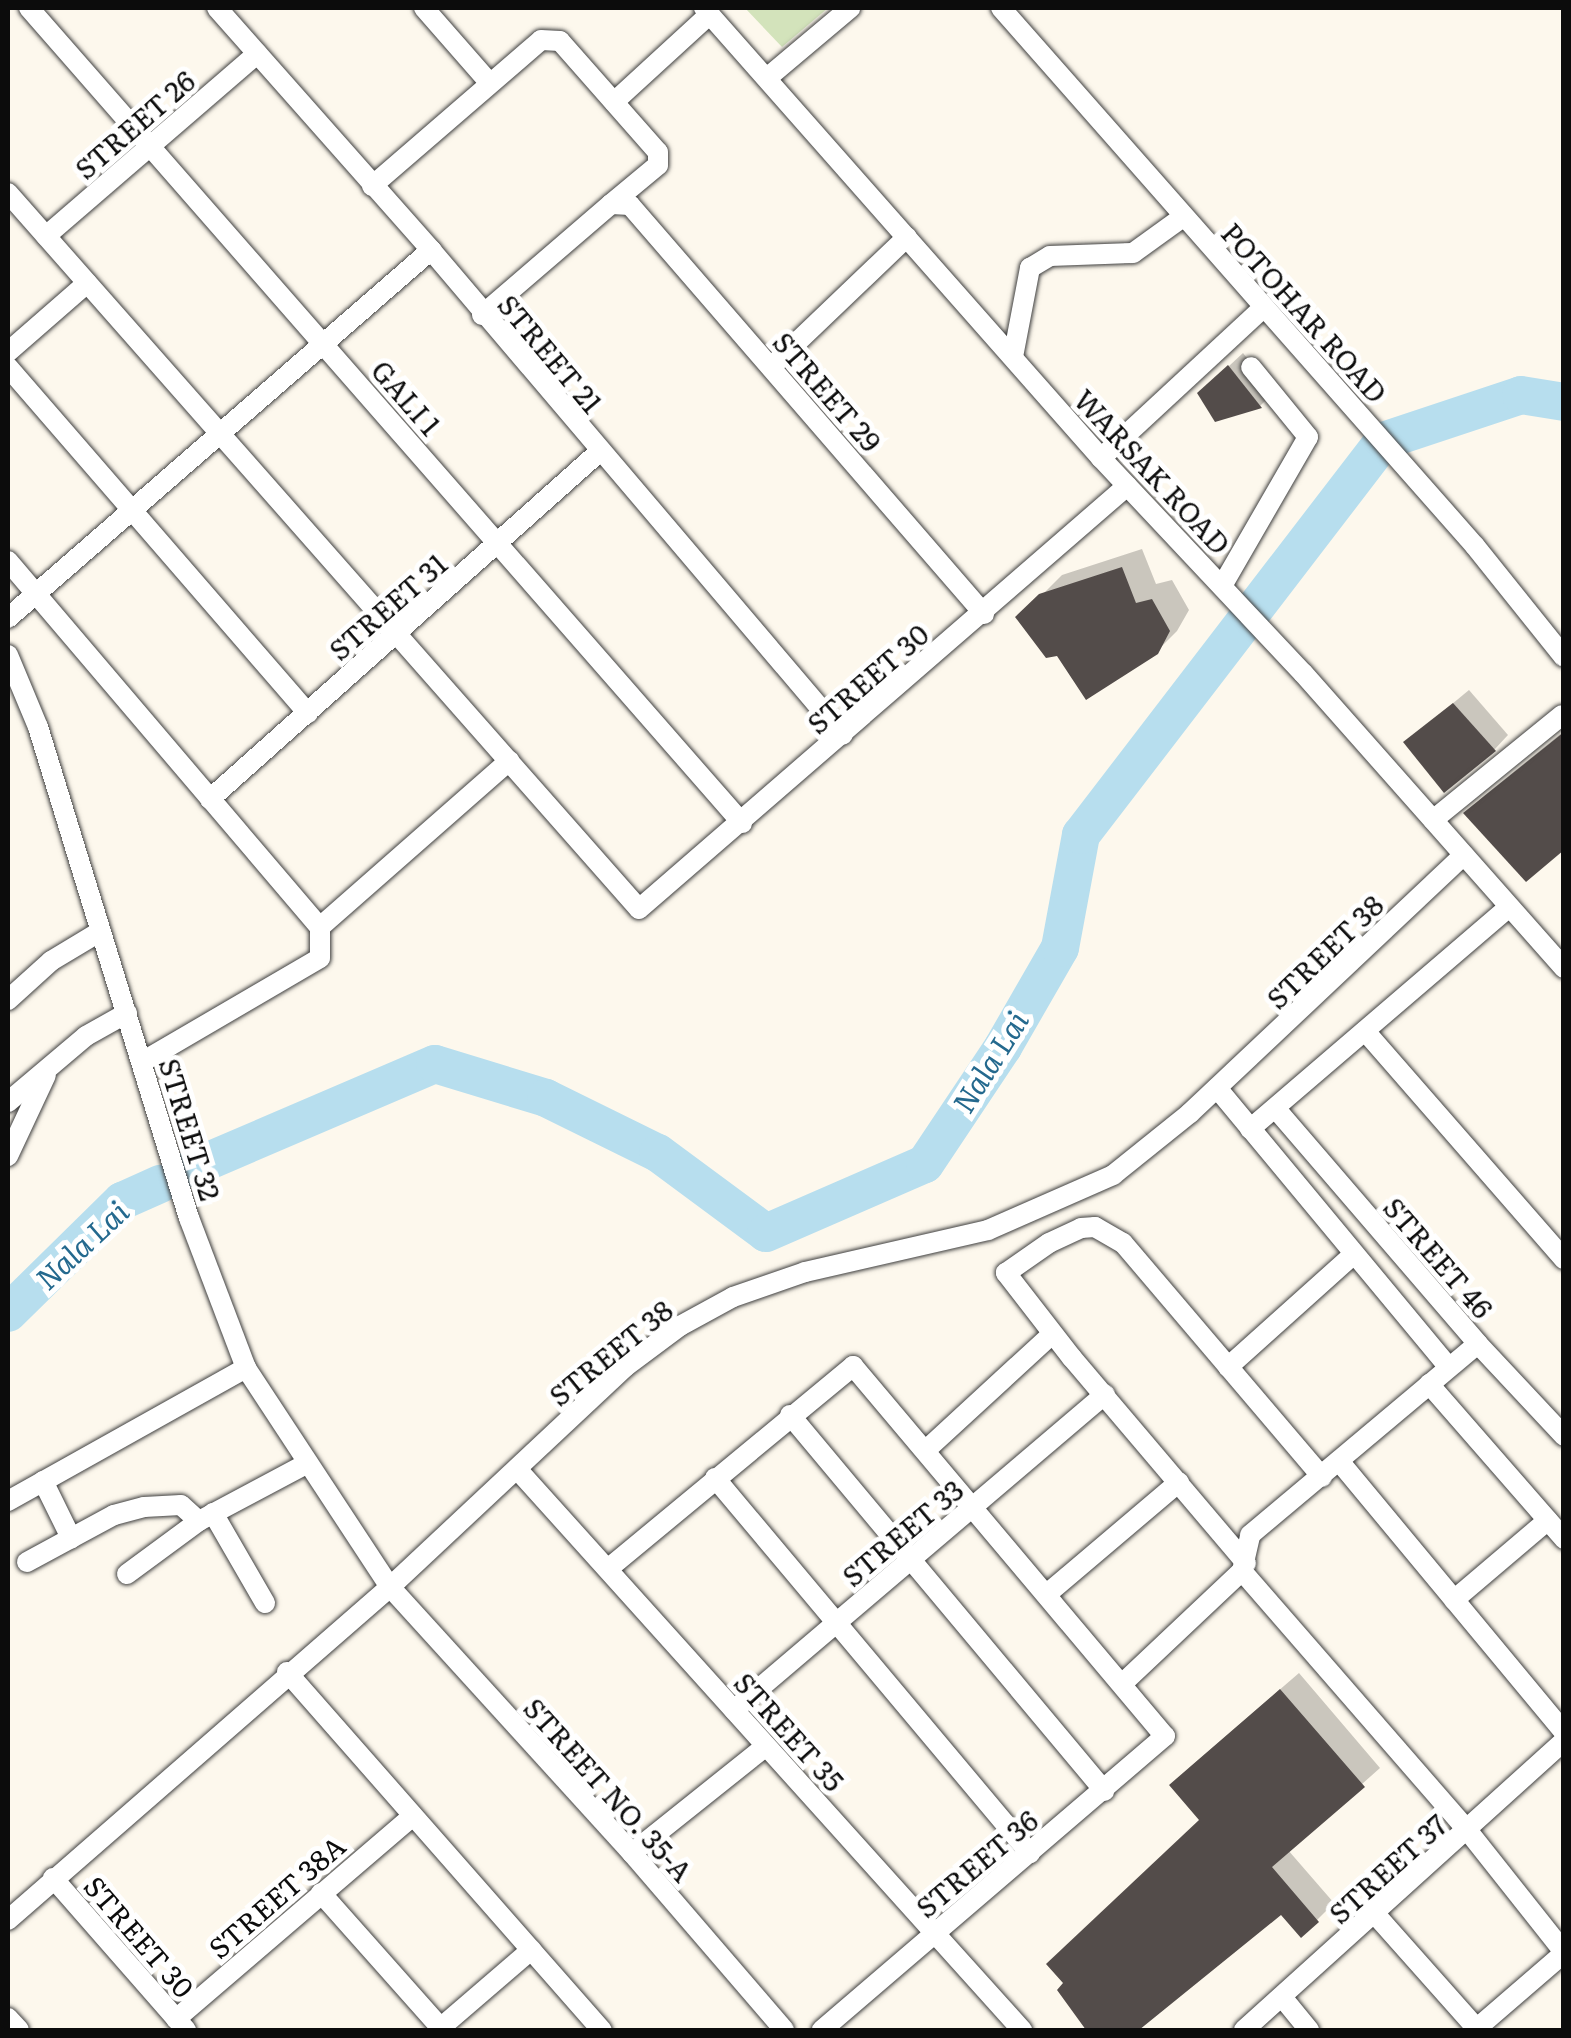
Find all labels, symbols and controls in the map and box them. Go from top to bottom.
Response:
street label: STREET 26 [67,63,201,185]
street label: POTOHAR ROAD [1216,215,1394,409]
street label: STREET 21 [492,287,610,419]
street label: STREET 29 [767,324,889,458]
street label: GALI 1 [365,353,449,441]
street label: WARSAK ROAD [1068,382,1238,560]
street label: STREET 31 [321,546,453,666]
street label: STREET 30 [800,616,934,740]
street label: STREET 38 [1259,887,1389,1015]
water label: Nala Lai [944,1004,1034,1118]
street label: STREET 32 [153,1054,229,1204]
street label: STREET 46 [1378,1190,1500,1324]
water label: Nala Lai [27,1192,135,1296]
street label: STREET 38 [542,1292,678,1412]
street label: STREET 33 [835,1472,969,1592]
street label: STREET 35 [728,1665,852,1797]
street label: STREET NO. 35-A [518,1690,700,1888]
street label: STREET 36 [908,1802,1044,1924]
street label: STREET 37 [1321,1806,1453,1930]
street label: STREET 38A [201,1828,351,1964]
street label: STREET 30 [78,1869,202,2003]

